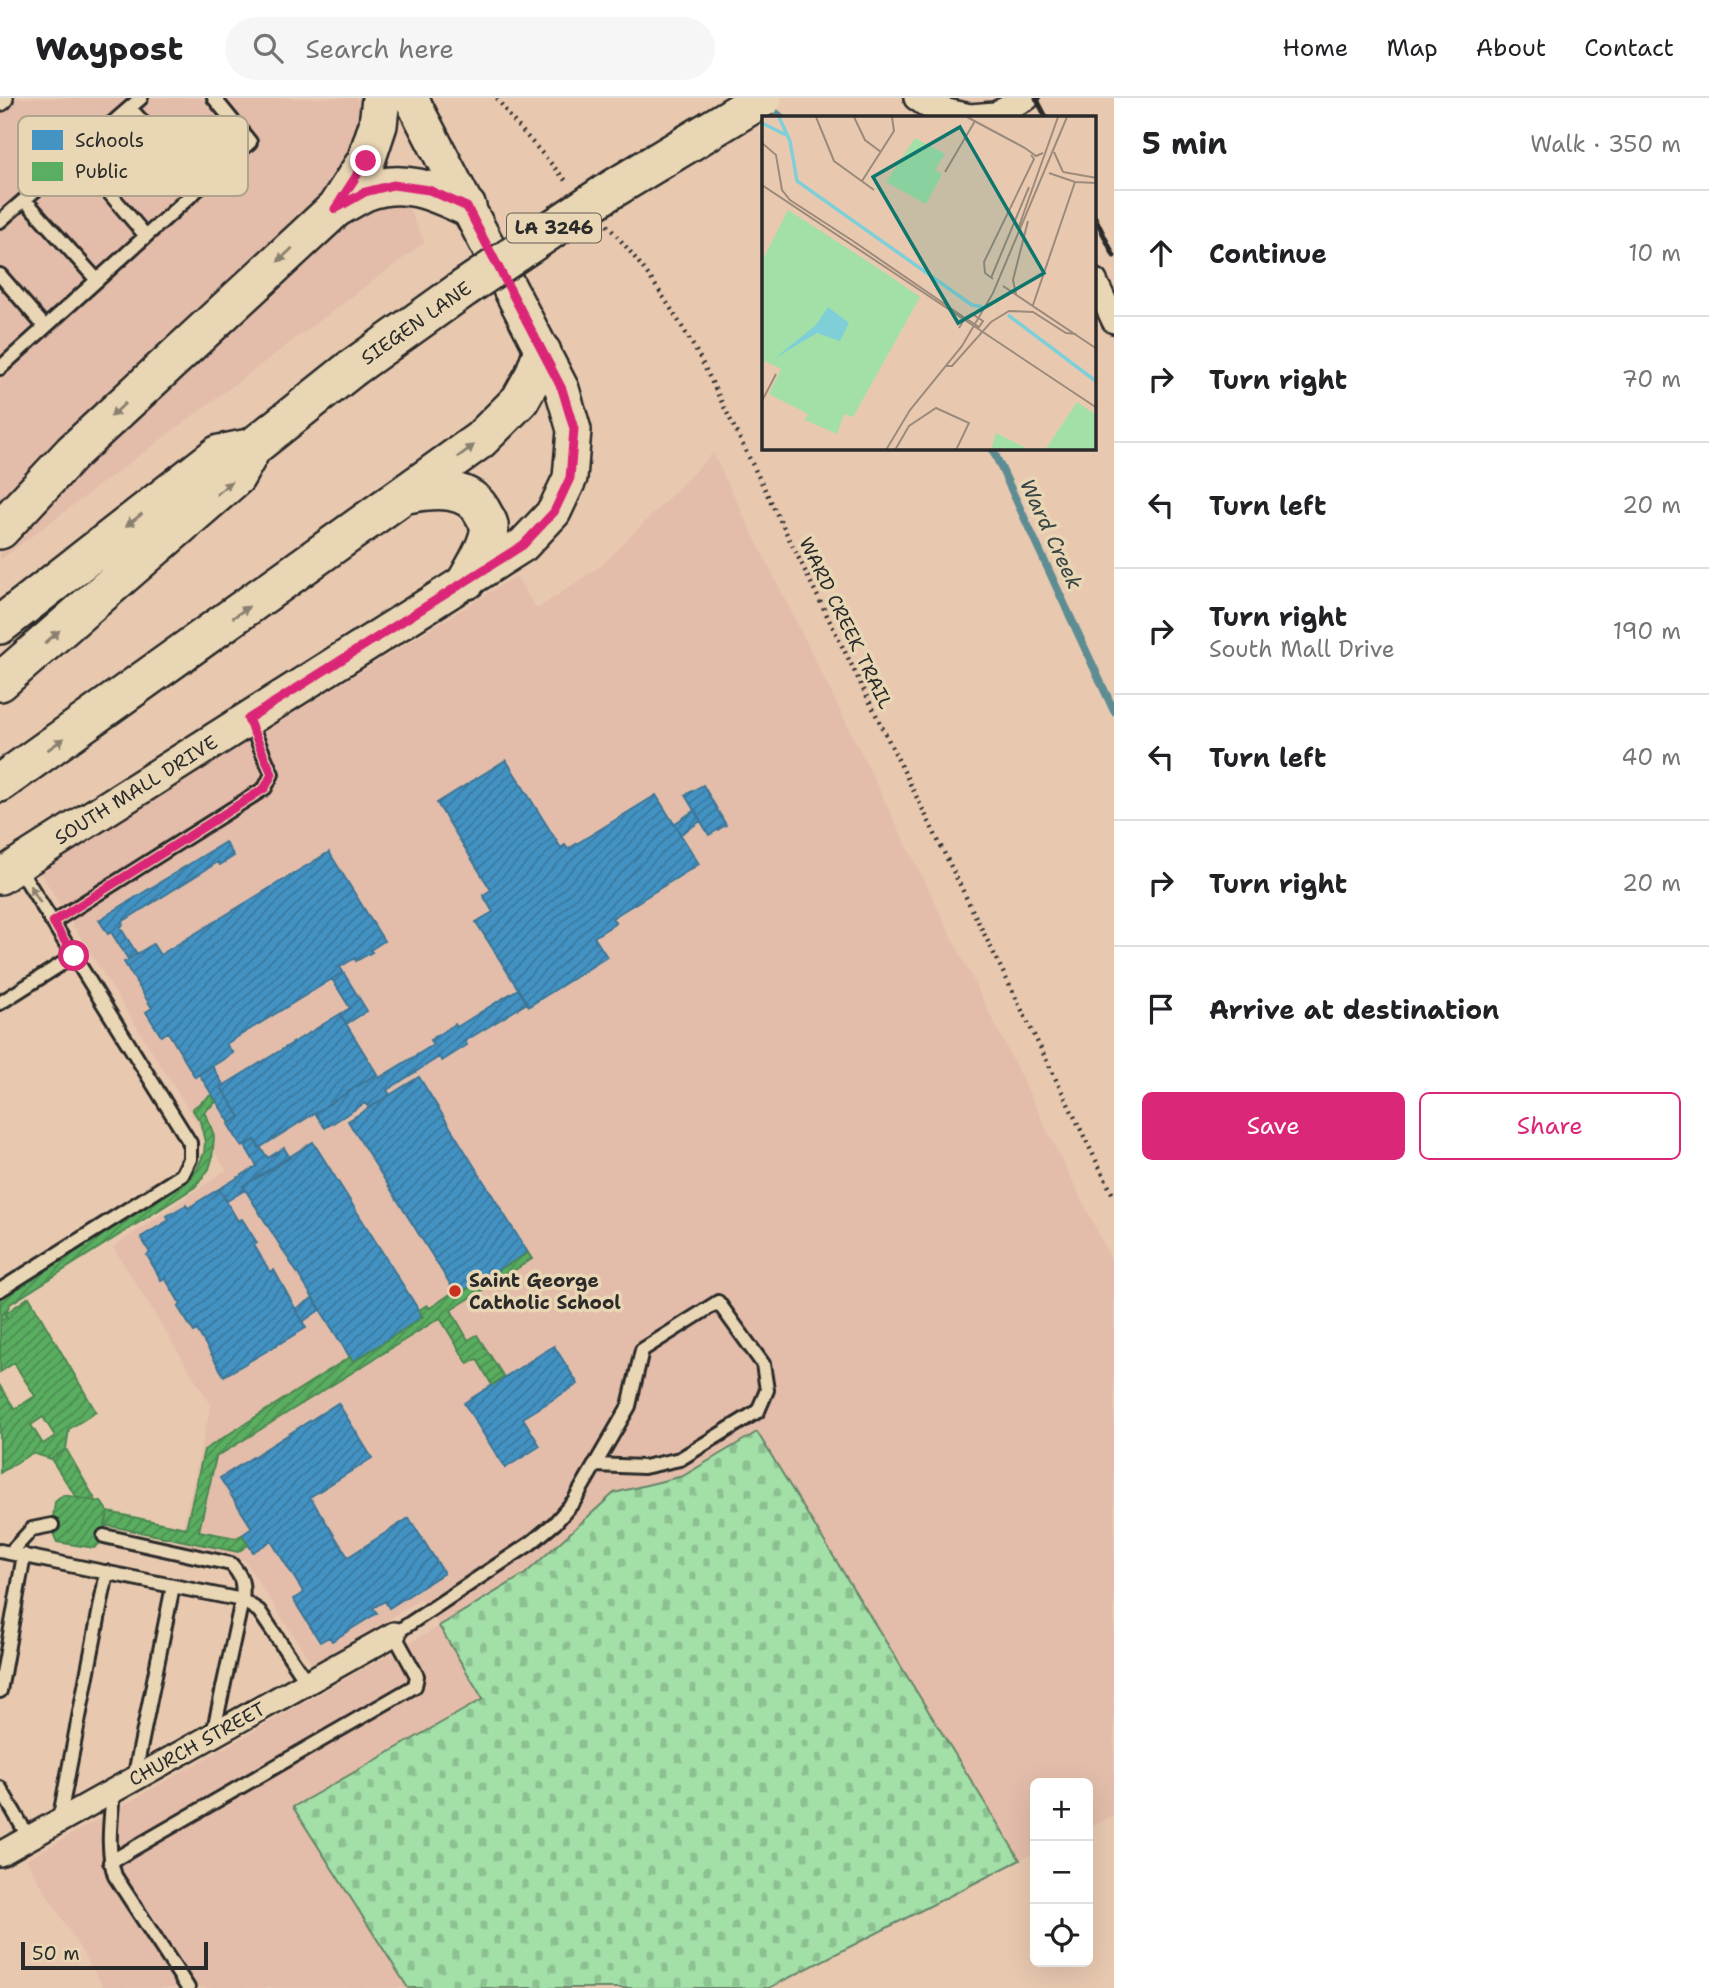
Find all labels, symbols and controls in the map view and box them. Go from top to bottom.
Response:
search box [225,17,715,80]
text: Waypost [35,26,183,71]
icon: search [249,29,287,67]
text: Search here [305,31,454,66]
text: Home [1282,32,1348,64]
text: Map [1386,32,1438,64]
text: About [1476,32,1546,64]
text: Contact [1584,32,1674,64]
legend [18,116,248,196]
inset map [762,116,1096,450]
text: 5 min [1142,123,1227,164]
text: Schools [75,128,144,153]
text: Walk · 350 m [1530,129,1681,159]
route end [350,145,381,176]
text: Public [75,159,128,184]
road number: LA 3246 [507,214,601,243]
icon: ahead [1142,234,1180,272]
text: Continue [1209,236,1327,271]
text: 10 m [1628,238,1681,268]
one-way arrow [277,247,294,263]
street label: SIEGEN LANE [356,276,476,370]
icon: right [1142,360,1180,398]
text: Turn right [1209,362,1347,397]
text: 70 m [1622,364,1681,394]
one-way arrow [109,402,127,418]
one-way arrow [457,444,475,458]
water label: Ward Creek [1013,474,1089,594]
one-way arrow [215,481,232,496]
icon: left [1142,486,1180,524]
text: Turn left [1209,488,1326,523]
text: 20 m [1622,490,1681,520]
one-way arrow [126,512,143,527]
street label: WARD CREEK TRAIL [793,533,899,713]
text: Turn right [1209,599,1347,634]
one-way arrow [232,605,250,619]
icon: right [1142,612,1180,650]
text: 190 m [1613,616,1681,646]
one-way arrow [43,630,60,645]
text: South Mall Drive [1209,634,1395,664]
street label: SOUTH MALL DRIVE [50,730,222,850]
one-way arrow [47,737,65,751]
icon: left [1142,738,1180,776]
text: Turn left [1209,740,1326,775]
text: 40 m [1621,742,1681,772]
icon: right [1142,864,1180,902]
text: Turn right [1209,866,1347,901]
text: 20 m [1622,868,1681,898]
one-way arrow [29,884,42,903]
route start [58,940,89,971]
icon: arrive [1142,990,1180,1028]
text: Arrive at destination [1209,992,1499,1027]
button: Save [1142,1092,1405,1160]
button: Share [1419,1092,1681,1160]
place label: Saint George Catholic School [469,1268,621,1315]
marker: Saint George Catholic School [447,1283,463,1299]
street label: CHURCH STREET [124,1696,270,1792]
map controls [1030,1778,1093,1967]
button: + [1030,1778,1093,1841]
button: − [1030,1841,1093,1904]
button: locate [1030,1904,1093,1967]
scale bar [21,1939,208,1971]
text: 50 m [32,1941,80,1966]

